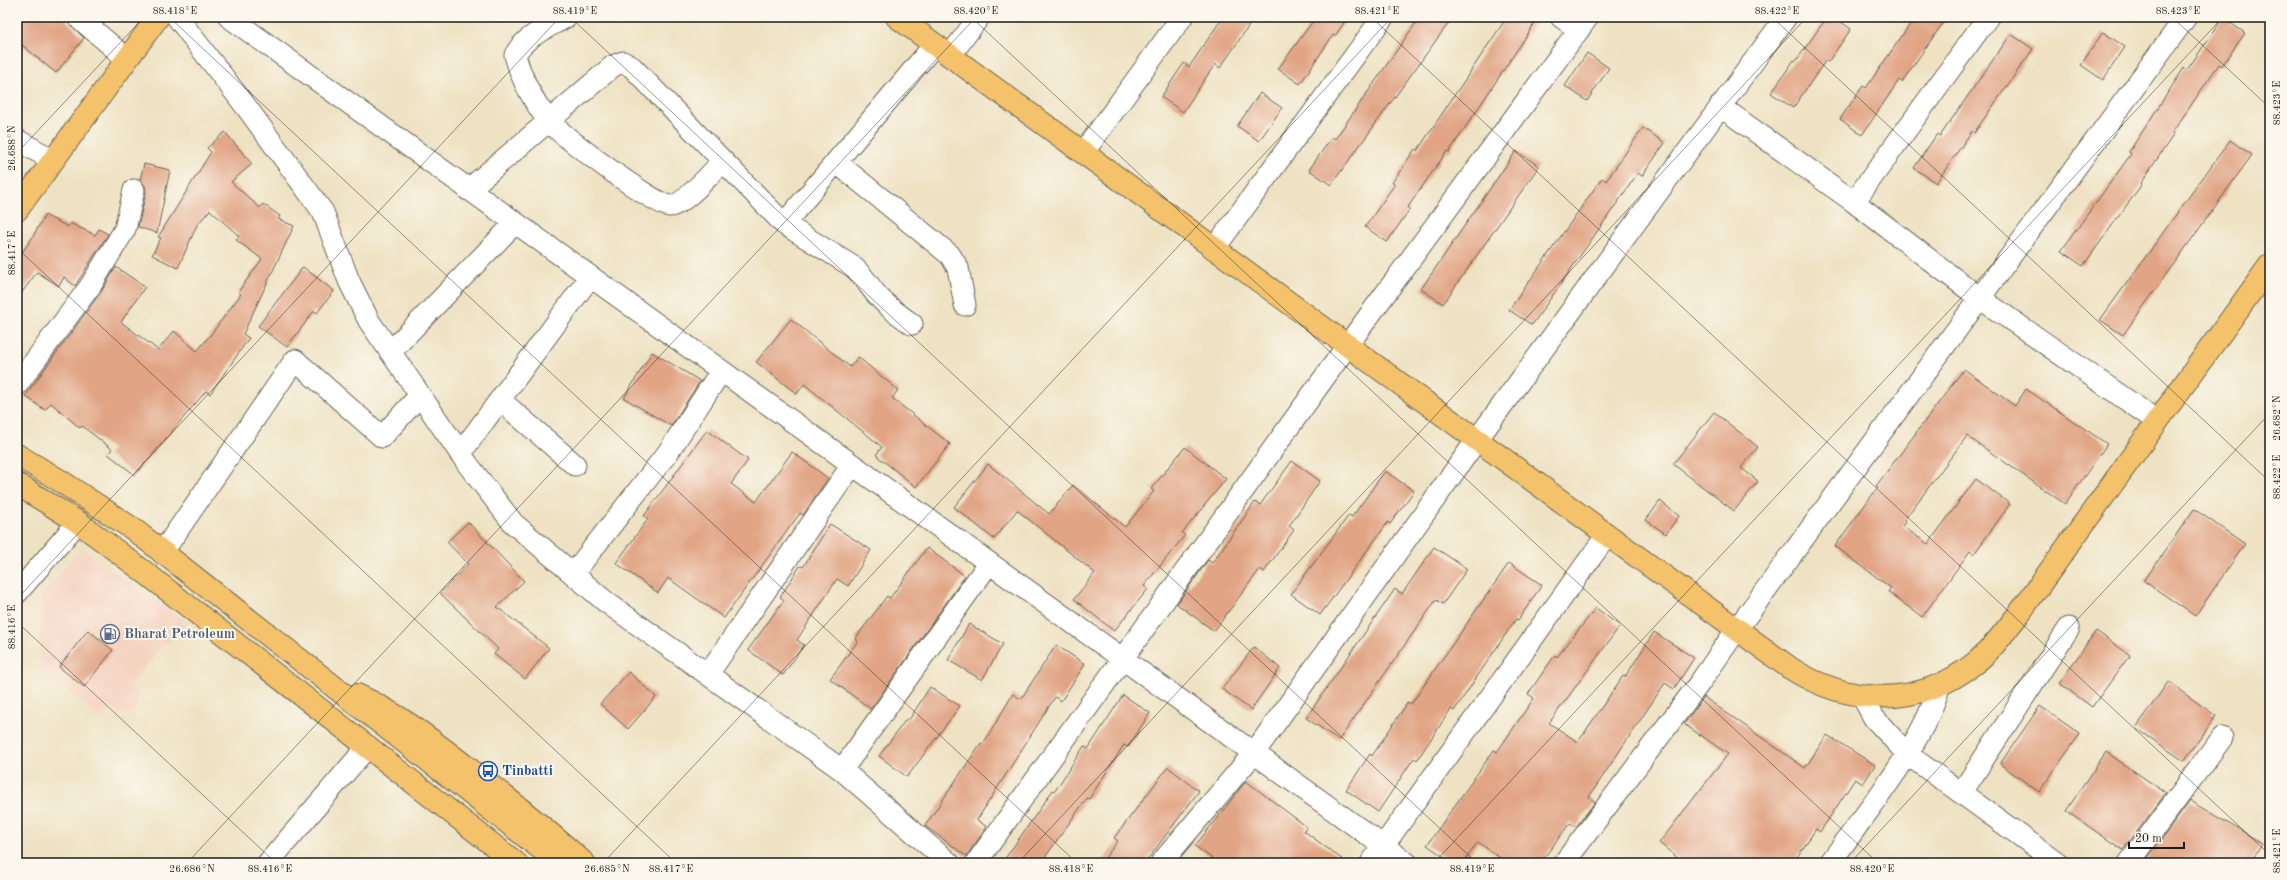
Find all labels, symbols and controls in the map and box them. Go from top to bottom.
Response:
text: 88.418°E [153,6,197,16]
text: 88.419°E [553,6,597,16]
text: 88.420°E [954,6,998,16]
text: 88.421°E [1355,6,1399,16]
text: 88.422°E [1755,6,1799,16]
text: 88.423°E [2156,6,2200,16]
text: 88.423°E [2272,81,2282,125]
text: 26.688°N [7,125,17,171]
text: 88.417°E [7,231,17,275]
text: 26.682°N [2272,395,2282,441]
text: 88.422°E [2272,455,2282,499]
text: 88.416°E [7,605,17,649]
fuel station icon: Bharat Petroleum [99,623,121,645]
place label: Bharat Petroleum [124,627,235,641]
bus stop icon: Tinbatti [477,760,499,782]
place label: Tinbatti [502,764,553,778]
scale bar [2129,824,2184,850]
text: 88.421°E [2272,829,2282,873]
text: 20 m [2135,833,2162,845]
text: 26.686°N [169,864,215,874]
text: 88.416°E [248,864,292,874]
text: 26.685°N [584,864,630,874]
text: 88.417°E [649,864,693,874]
text: 88.418°E [1049,864,1093,874]
text: 88.419°E [1450,864,1494,874]
text: 88.420°E [1850,864,1894,874]

